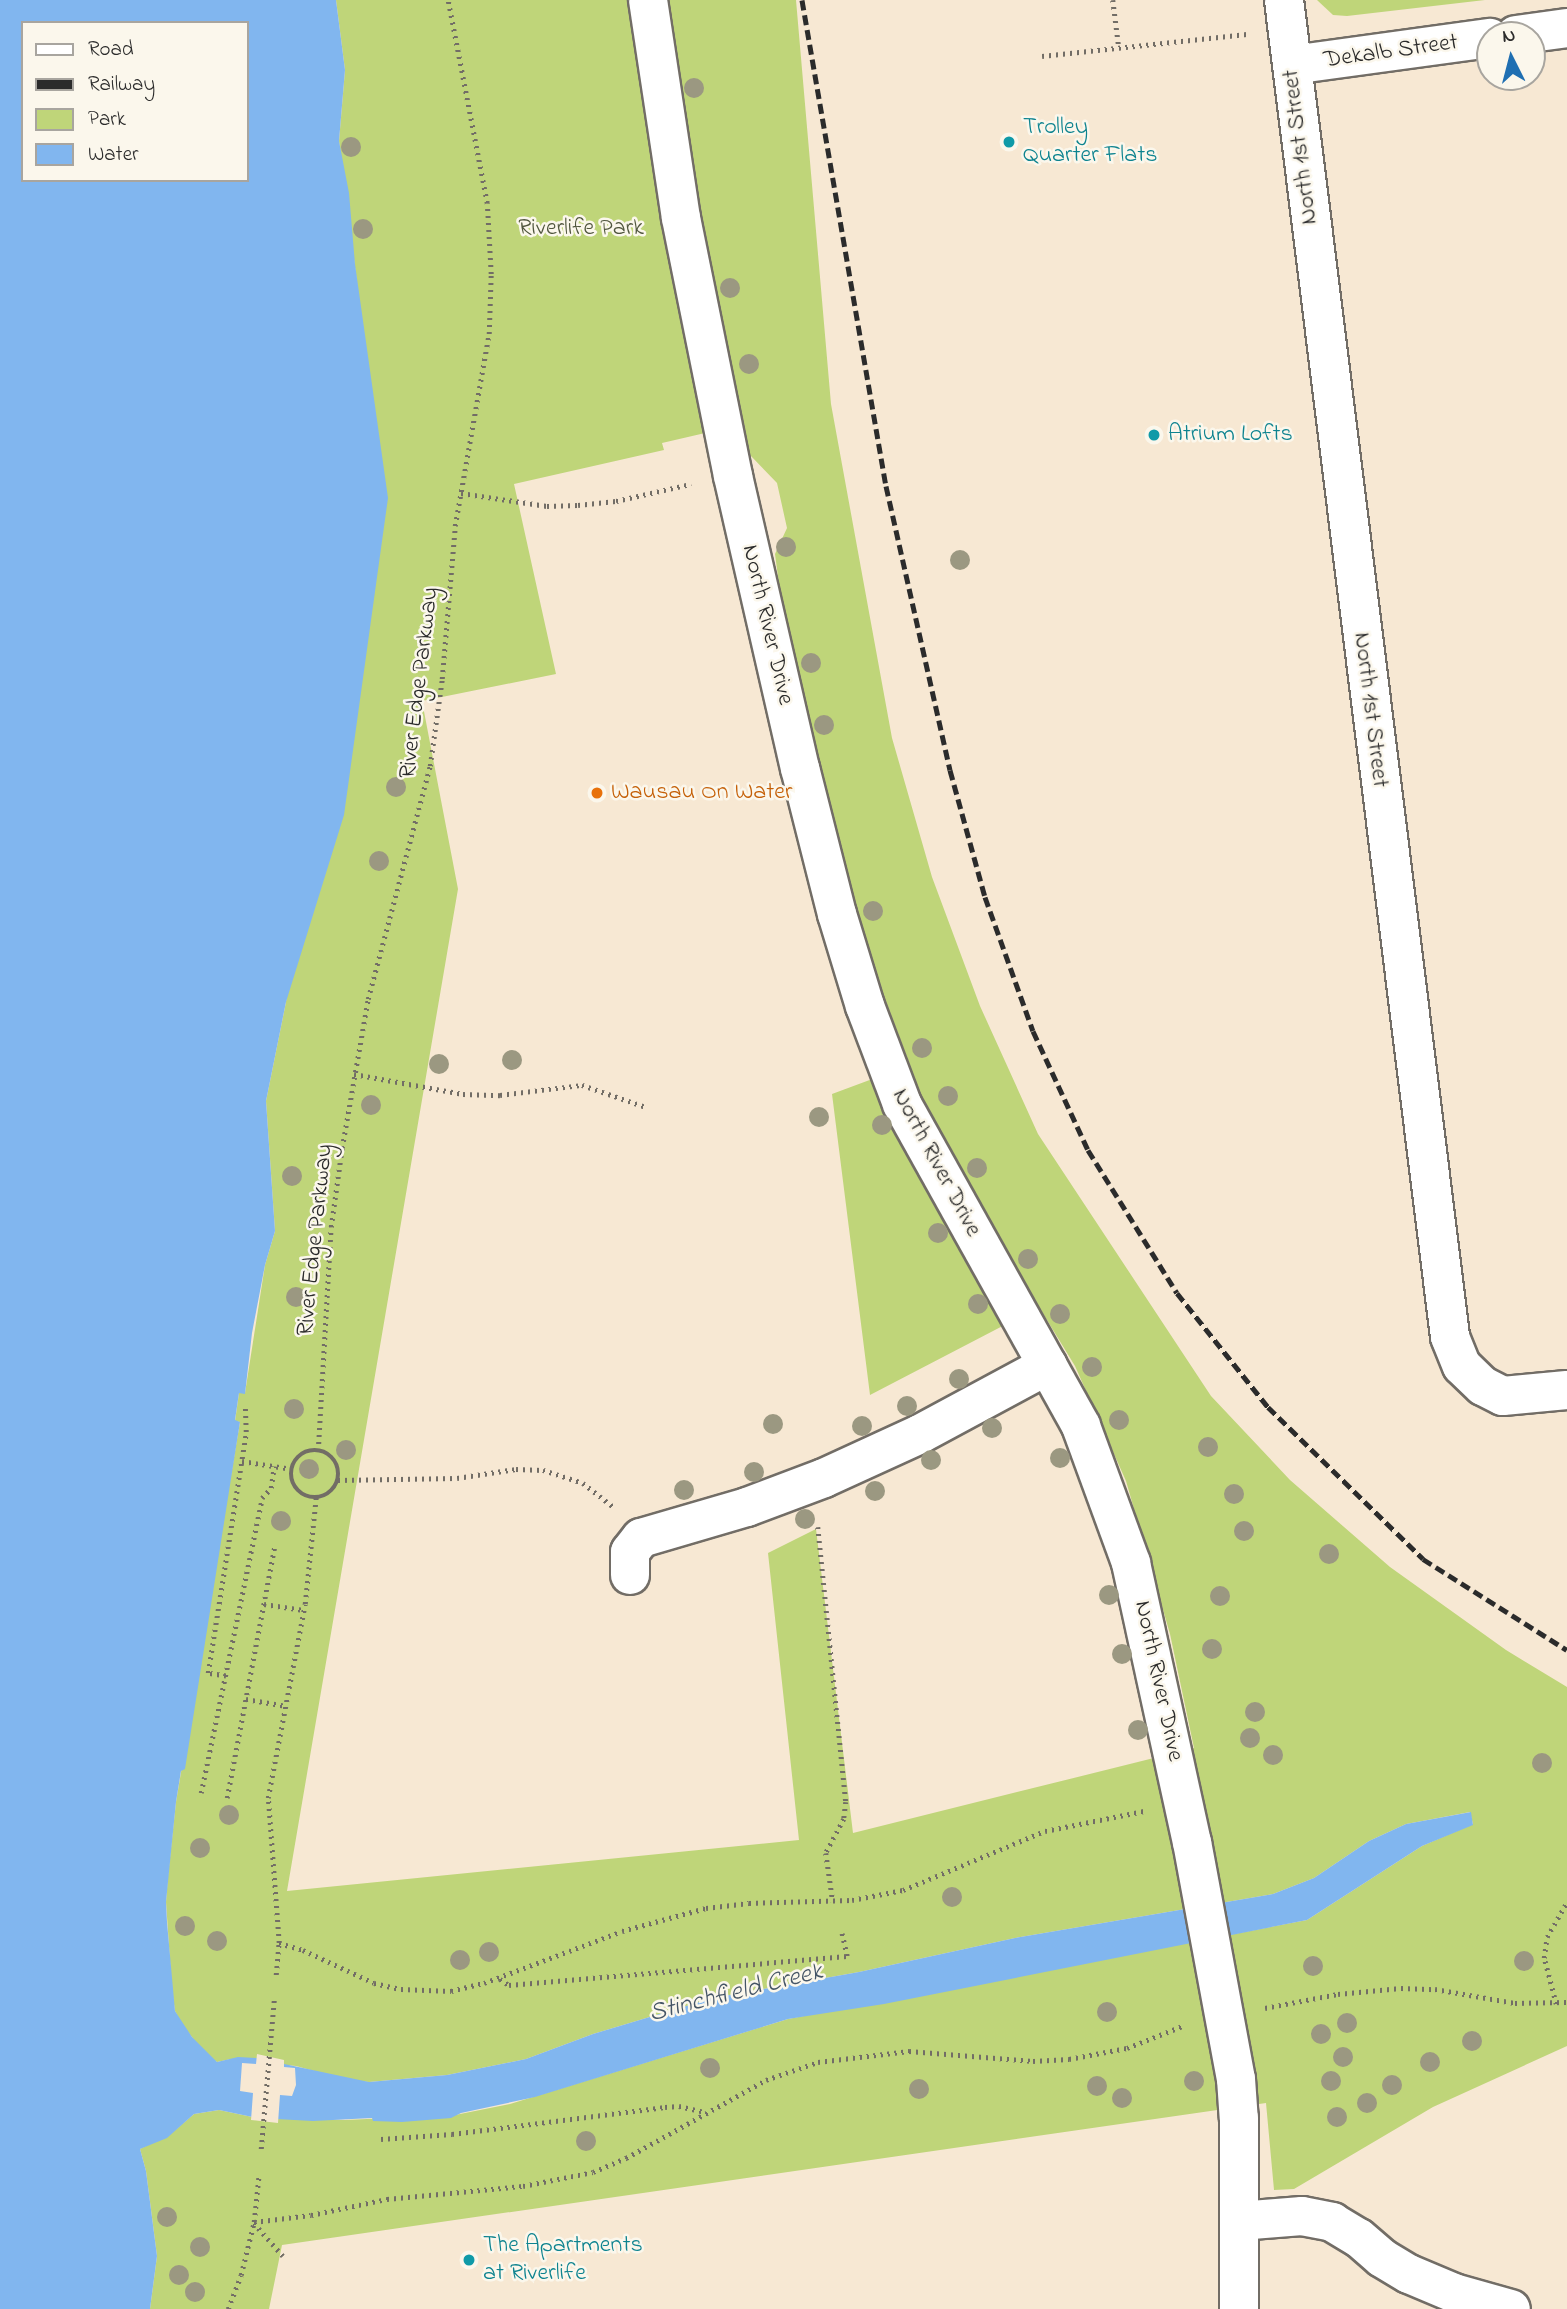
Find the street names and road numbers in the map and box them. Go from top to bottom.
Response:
street label: Dekalb Street [1322,28,1460,76]
street label: North 1st Street [1277,68,1325,226]
street label: North River Drive [735,542,799,708]
street label: River Edge Parkway [394,586,446,780]
street label: North 1st Street [1346,631,1394,789]
street label: North River Drive [885,1084,987,1242]
street label: River Edge Parkway [292,1143,340,1337]
street label: North River Drive [1127,1598,1189,1764]

